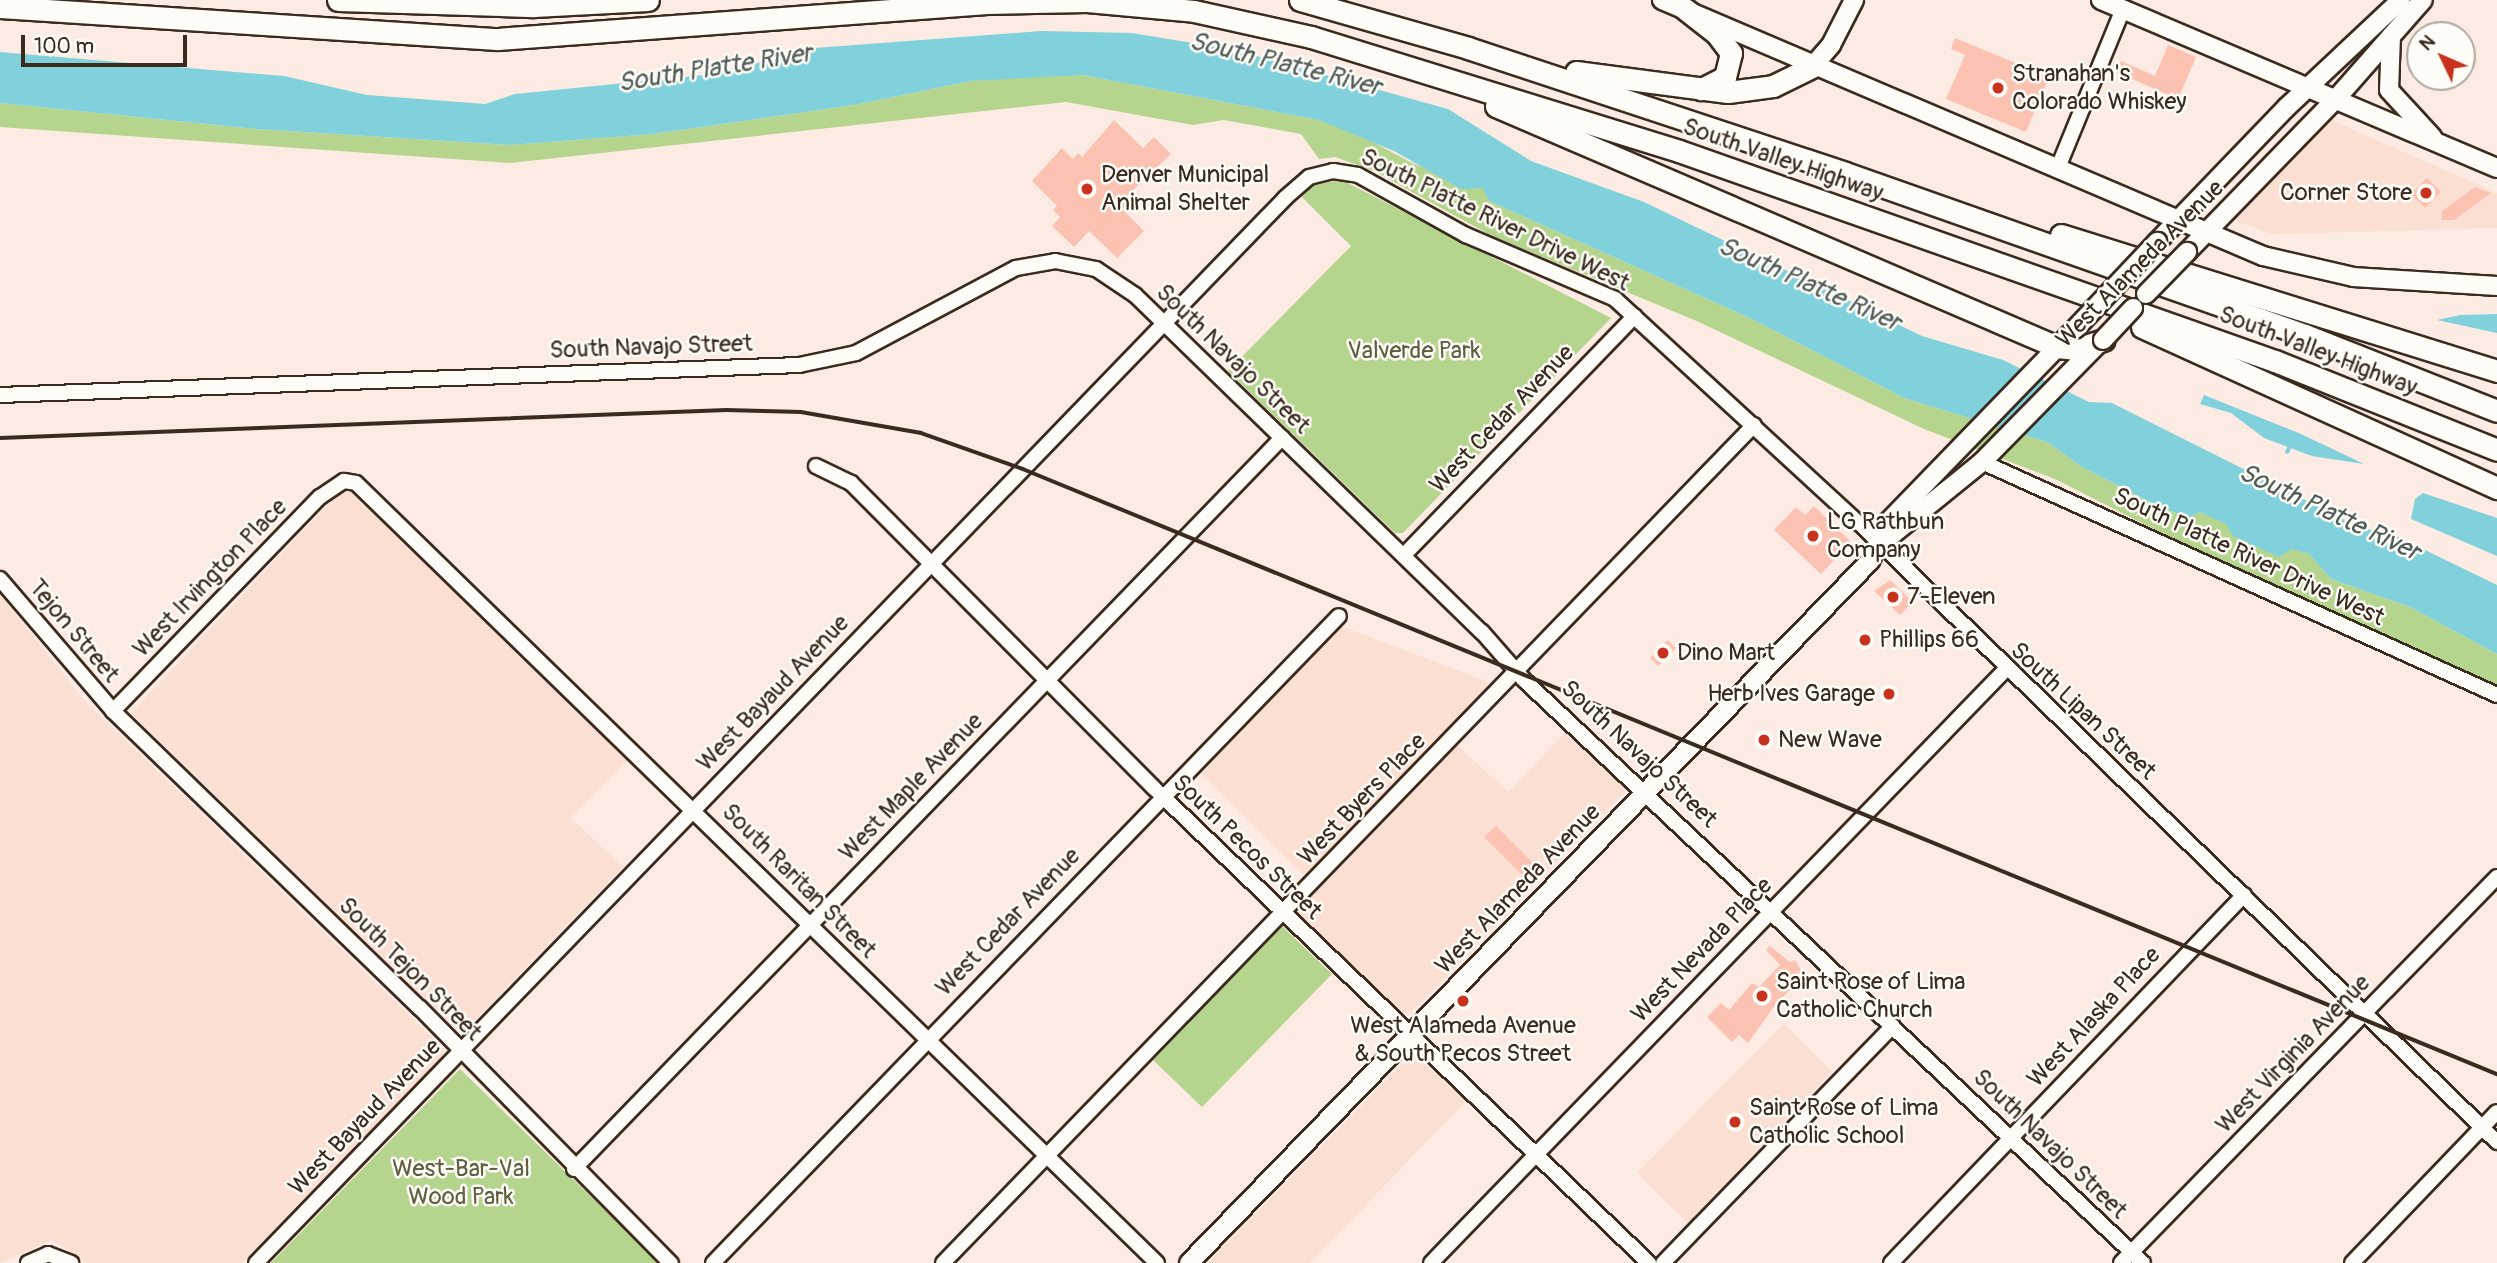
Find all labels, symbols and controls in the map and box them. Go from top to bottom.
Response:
scale bar [24,21,191,65]
north arrow [2406,21,2476,91]
water label: South Platte River [1186,26,1384,104]
text: N [2414,30,2440,56]
text: 100 m [34,33,94,60]
water label: South Platte River [616,38,814,100]
place label: Stranahan's Colorado Whiskey [2012,60,2186,116]
marker: Stranahan's Colorado Whiskey [1990,80,2006,96]
street label: South Valley Highway [1679,112,1887,208]
street label: South Platte River Drive West [1356,142,1634,298]
place label: Denver Municipal Animal Shelter [1101,161,1269,217]
street label: West Alameda Avenue [2050,174,2230,354]
place label: Corner Store [2280,179,2412,207]
marker: Denver Municipal Animal Shelter [1079,181,1095,197]
marker: Corner Store [2418,185,2434,201]
water label: South Platte River [1713,231,1905,339]
street label: South Navajo Street [1150,278,1316,440]
street label: South Valley Highway [2215,300,2421,402]
street label: South Navajo Street [549,329,753,365]
park label: Valverde Park [1347,337,1481,365]
street label: West Cedar Avenue [1424,339,1580,499]
water label: South Platte River [2234,457,2424,569]
street label: South Platte River Drive West [2109,482,2389,632]
street label: West Irvington Place [127,493,293,663]
place label: LG Rathbun Company [1827,508,1944,564]
marker: LG Rathbun Company [1805,528,1821,544]
street label: Tejon Street [23,574,125,688]
place label: 7-Eleven [1907,583,1996,611]
marker: 7-Eleven [1885,589,1901,605]
street label: West Bayaud Avenue [691,609,855,777]
place label: Phillips 66 [1879,626,1979,654]
marker: Phillips 66 [1857,632,1873,648]
street label: South Lipan Street [2004,636,2162,786]
place label: Dino Mart [1677,639,1775,667]
marker: Dino Mart [1655,645,1671,661]
street label: South Navajo Street [1555,674,1723,834]
place label: Herb Ives Garage [1707,680,1875,708]
marker: Herb Ives Garage [1881,686,1897,702]
street label: West Maple Avenue [833,707,989,867]
place label: New Wave [1778,726,1882,754]
street label: West Byers Place [1292,727,1432,871]
marker: New Wave [1756,732,1772,748]
street label: South Pecos Street [1166,768,1328,926]
street label: South Raritan Street [716,798,882,964]
street label: West Alameda Avenue [1429,798,1607,980]
street label: West Cedar Avenue [930,842,1086,1002]
street label: West Nevada Place [1626,872,1778,1028]
street label: South Tejon Street [332,891,488,1047]
street label: West Alaska Place [2022,941,2166,1093]
place label: Saint Rose of Lima Catholic Church [1776,968,1966,1024]
street label: West Virginia Avenue [2210,969,2376,1139]
marker: Saint Rose of Lima Catholic Church [1754,988,1770,1004]
marker: West Alameda Avenue & South Pecos Street [1455,993,1471,1009]
place label: West Alameda Avenue & South Pecos Street [1350,1012,1576,1068]
street label: West Bayaud Avenue [283,1033,447,1201]
street label: South Navajo Street [1967,1063,2133,1225]
place label: Saint Rose of Lima Catholic School [1749,1094,1939,1150]
marker: Saint Rose of Lima Catholic School [1727,1114,1743,1130]
park label: West-Bar-Val Wood Park [392,1155,530,1211]

